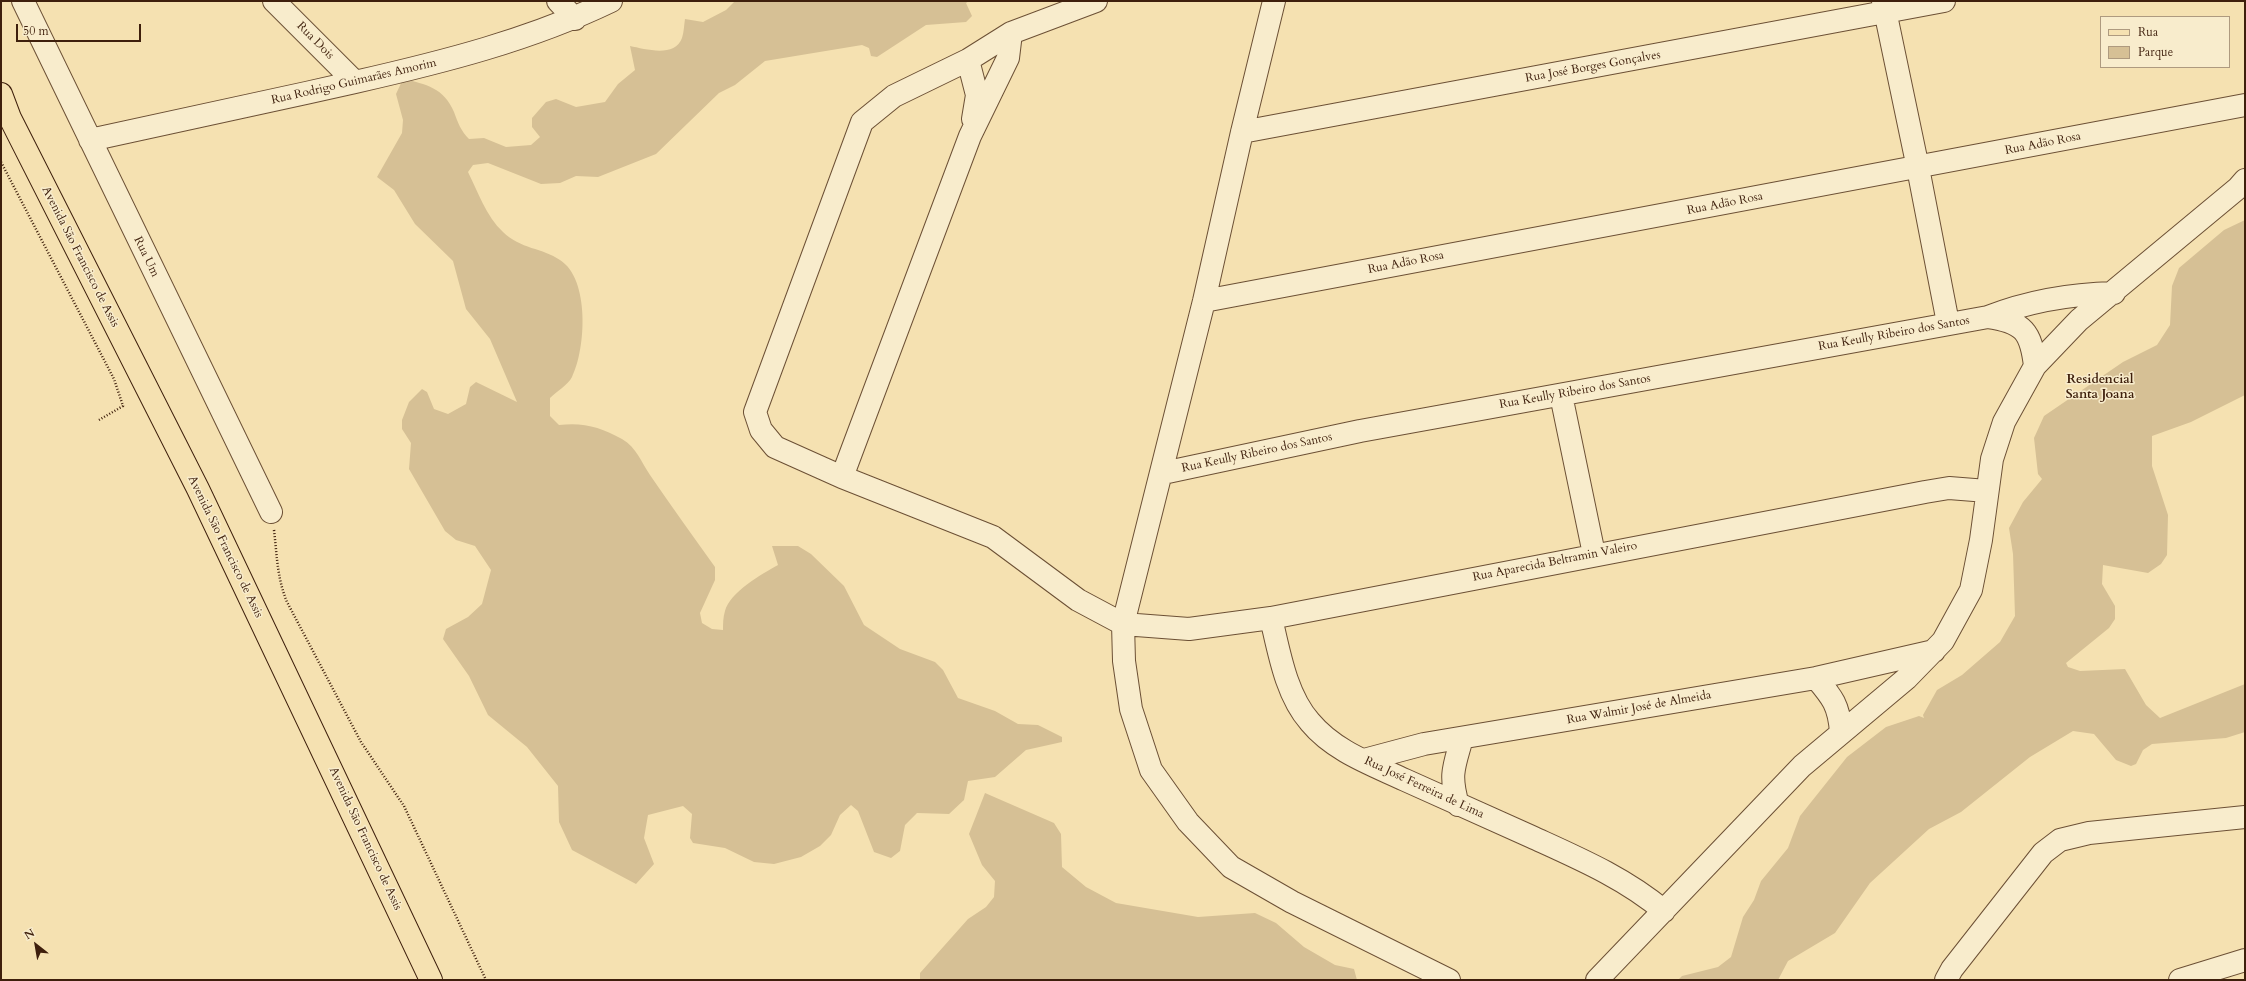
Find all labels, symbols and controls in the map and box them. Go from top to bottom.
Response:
scale bar [18,16,143,42]
legend [2100,16,2230,68]
street label: Rua Dois [293,19,337,63]
text: 50 m [23,23,49,39]
text: Rua [2138,24,2158,40]
text: Parque [2138,44,2173,60]
street label: Rua José Borges Gonçalves [1524,48,1662,86]
street label: Rua Rodrigo Guimarães Amorim [270,56,438,108]
street label: Rua Adão Rosa [2004,130,2082,158]
street label: Avenida São Francisco de Assis [38,184,122,330]
street label: Rua Adão Rosa [1686,190,1764,218]
street label: Rua Um [130,234,162,280]
street label: Rua Adão Rosa [1367,249,1445,277]
street label: Rua Keully Ribeiro dos Santos [1817,314,1971,354]
street label: Rua Keully Ribeiro dos Santos [1498,372,1652,412]
district label: Residencial Santa Joana [2066,372,2134,403]
street label: Rua Keully Ribeiro dos Santos [1180,430,1334,476]
street label: Avenida São Francisco de Assis [184,474,266,620]
street label: Rua Aparecida Beltramin Valeiro [1472,539,1638,585]
street label: Rua Walmir José de Almeida [1566,688,1712,728]
street label: Rua José Ferreira de Lima [1362,754,1486,822]
street label: Avenida São Francisco de Assis [325,765,405,913]
north arrow [16,925,56,965]
text: N [22,925,38,943]

